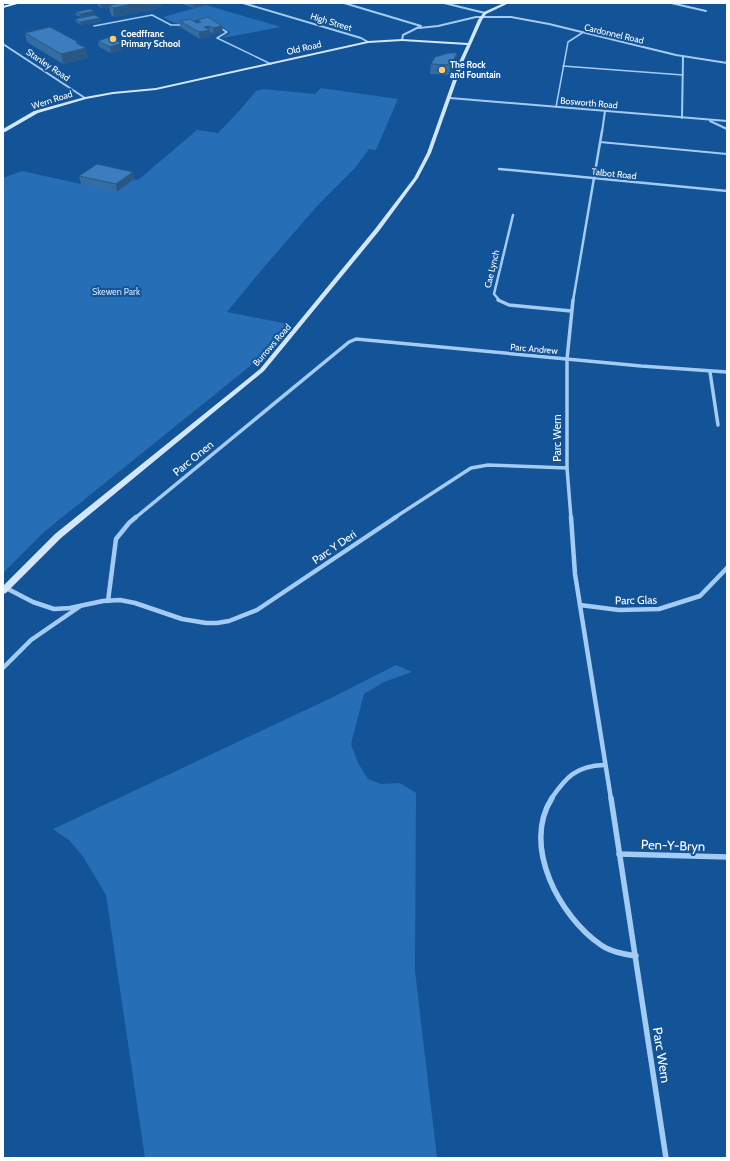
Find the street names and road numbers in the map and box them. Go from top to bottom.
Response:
street label: High Street [309,10,353,33]
street label: Cardonnel Road [583,21,645,46]
street label: Old Road [285,38,322,57]
street label: Stanley Road [24,46,72,83]
street label: Wern Road [30,88,74,111]
street label: Bosworth Road [560,95,618,110]
street label: Talbot Road [591,166,637,181]
street label: Cae Lynch [482,249,501,289]
street label: Burrows Road [250,321,293,368]
street label: Parc Andrew [510,341,559,356]
street label: Parc Wern [550,414,564,462]
street label: Parc Onen [170,437,216,479]
street label: Parc Y Deri [309,527,359,567]
street label: Parc Glas [615,593,658,607]
street label: Pen-Y-Bryn [641,836,705,854]
street label: Parc Wern [650,1026,674,1084]

